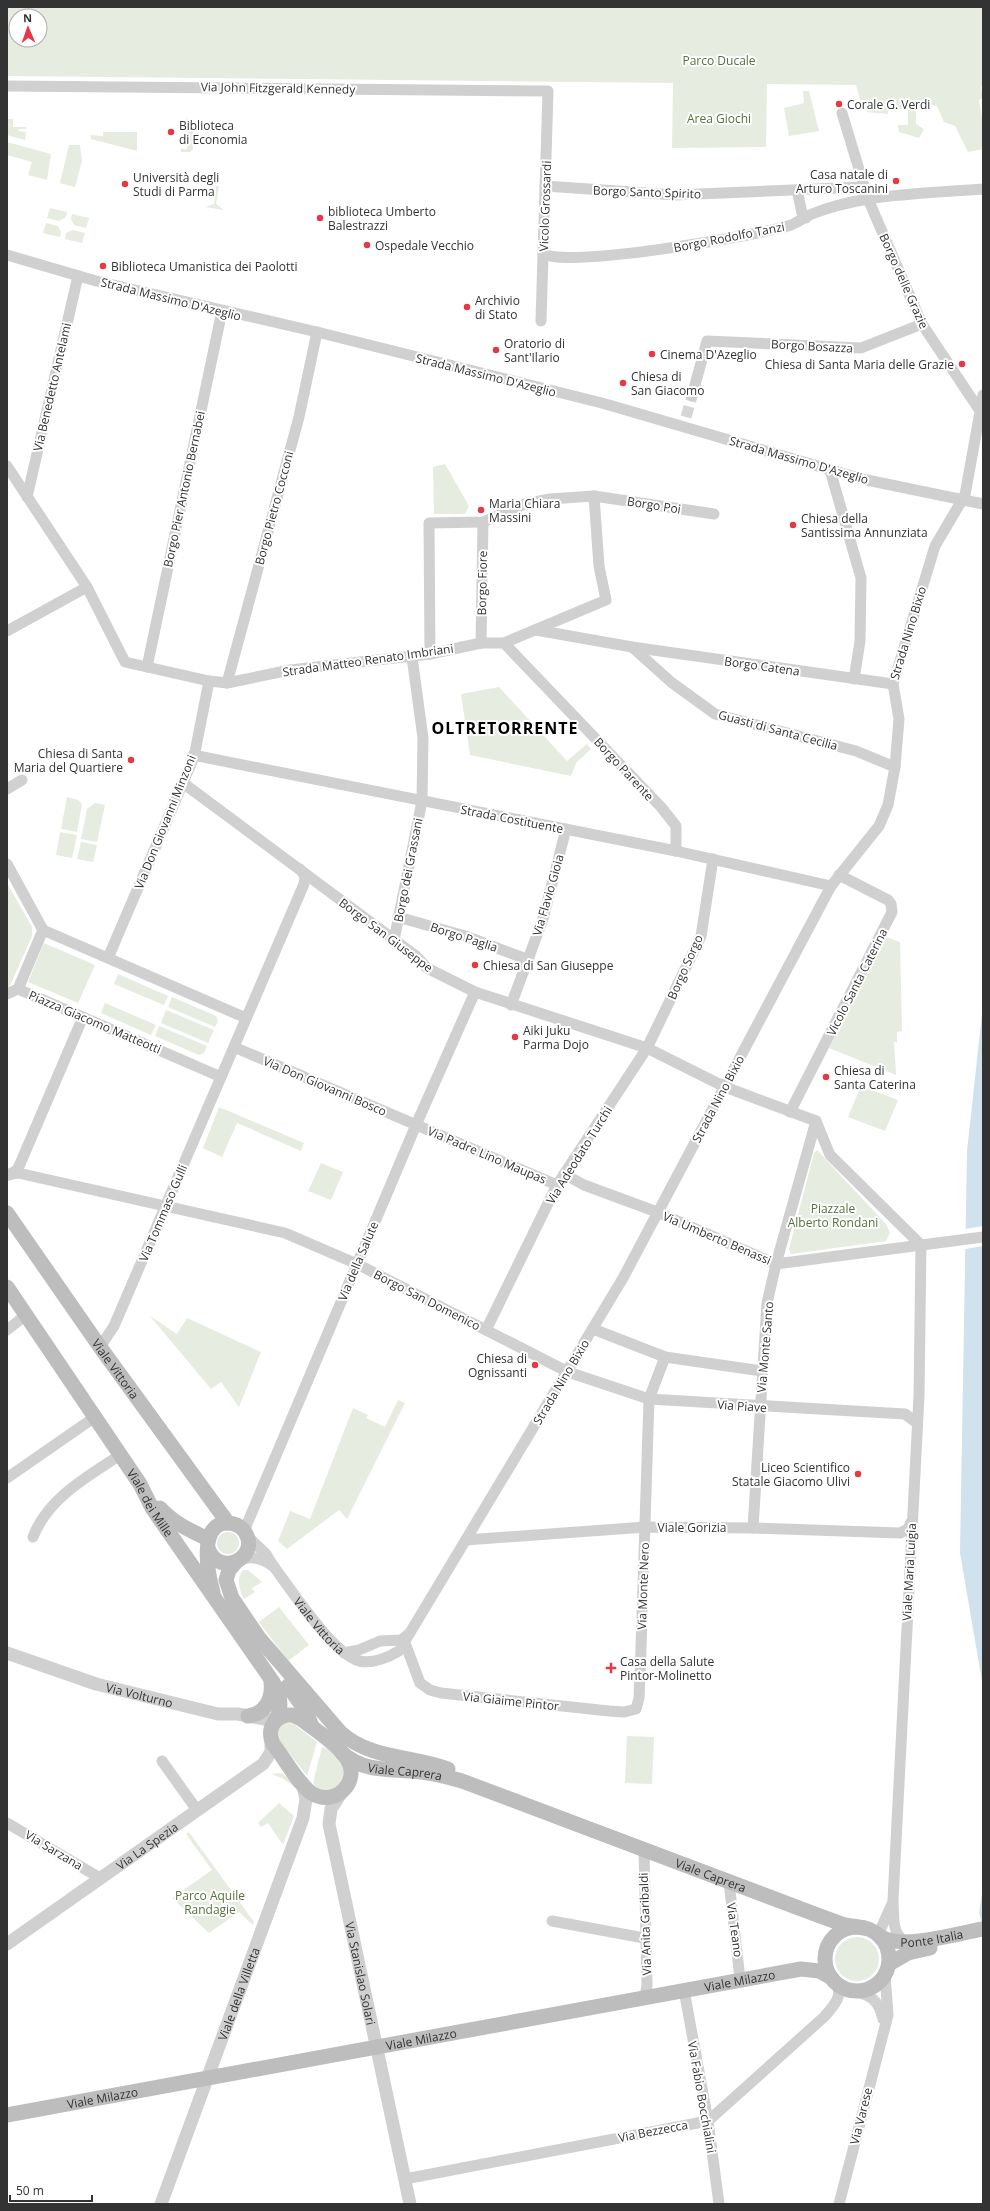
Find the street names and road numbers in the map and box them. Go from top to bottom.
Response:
street label: Via John Fitzgerald Kennedy [201,78,356,98]
street label: Vicolo Grossardi [535,160,555,252]
street label: Borgo Santo Spirito [593,182,701,202]
street label: Borgo Rodolfo Tanzi [672,218,786,256]
street label: Borgo delle Grazie [875,231,933,331]
street label: Strada Massimo D'Azeglio [99,273,243,325]
street label: Via Benedetto Antelami [29,321,75,453]
street label: Borgo Bosazza [771,335,853,357]
street label: Strada Massimo D'Azeglio [414,349,558,401]
street label: Borgo Pier Antonio Bernabei [159,409,209,569]
street label: Strada Massimo D'Azeglio [727,432,871,488]
street label: Borgo Pietro Cocconi [251,449,297,567]
street label: Borgo Poi [626,492,682,518]
street label: Borgo Fiore [473,550,491,616]
street label: Strada Nino Bixio [886,584,930,682]
street label: Strada Matteo Renato Imbriani [282,640,454,680]
street label: Borgo Catena [723,652,801,680]
street label: Guasti di Santa Cecilia [716,706,840,754]
street label: Borgo Parente [590,734,658,804]
street label: Via Don Giovanni Minzoni [130,752,200,892]
street label: Strada Costituente [459,801,565,837]
street label: Borgo dei Grassani [390,816,426,924]
street label: Via Flavio Gioia [528,852,568,938]
street label: Borgo San Giuseppe [336,894,437,976]
street label: Borgo Paglia [428,918,500,956]
street label: Vicolo Santa Caterina [823,925,891,1039]
street label: Borgo Sorgo [663,932,707,1002]
street label: Piazza Giacomo Matteotti [26,986,164,1058]
street label: Via Don Giovanni Bosco [261,1052,389,1120]
street label: Strada Nino Bixio [688,1052,748,1146]
street label: Via Adeodato Turchi [542,1103,616,1207]
street label: Via Padre Lino Maupas [425,1122,549,1188]
street label: Via Tommaso Gulli [135,1162,191,1264]
street label: Via Umberto Benassi [660,1207,774,1269]
street label: Via della Salute [334,1219,382,1303]
street label: Borgo San Domenico [371,1266,483,1334]
street label: Via Monte Santo [753,1301,777,1393]
street label: Viale Vittoria [88,1335,143,1402]
street label: Strada Nino Bixio [529,1336,593,1428]
street label: Via Piave [717,1396,768,1416]
street label: Viale dei Mille [123,1465,178,1540]
street label: Viale Gorizia [658,1519,726,1536]
street label: Viale Maria Luigia [898,1523,920,1621]
street label: Via Monte Nero [633,1542,653,1630]
street label: Viale Vittoria [290,1593,349,1658]
street label: Via Volturno [104,1678,175,1711]
street label: Via Giaime Pintor [462,1688,560,1715]
street label: Viale Caprera [366,1758,444,1784]
street label: Via La Spezia [113,1818,181,1873]
street label: Via Sarzana [22,1826,86,1874]
street label: Viale Caprera [673,1854,749,1896]
street label: Via Anita Garibaldi [635,1872,655,1976]
street label: Via Teano [723,1902,747,1958]
street label: Via Stanislao Solari [342,1920,380,2026]
street label: Ponte Italia [900,1925,965,1950]
street label: Viale della Villetta [213,1945,263,2043]
street label: Viale Milazzo [703,1965,777,1995]
street label: Viale Milazzo [384,2024,458,2054]
street label: Via Fabio Bocchialini [684,2040,720,2154]
street label: Viale Milazzo [66,2083,139,2112]
street label: Via Varese [846,2086,876,2146]
street label: Via Bezzecca [617,2116,689,2146]

